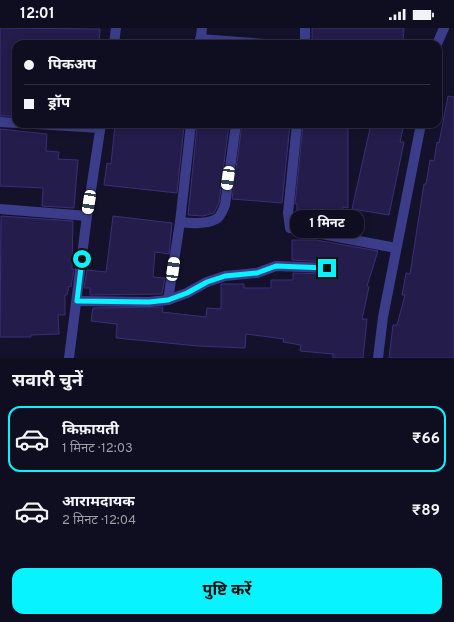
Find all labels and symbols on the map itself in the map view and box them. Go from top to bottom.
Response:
car [220,165,236,191]
car [81,189,97,215]
callout: 1 मिनट [290,210,364,238]
route start [73,250,91,268]
car [165,256,181,282]
route end [318,259,336,277]

